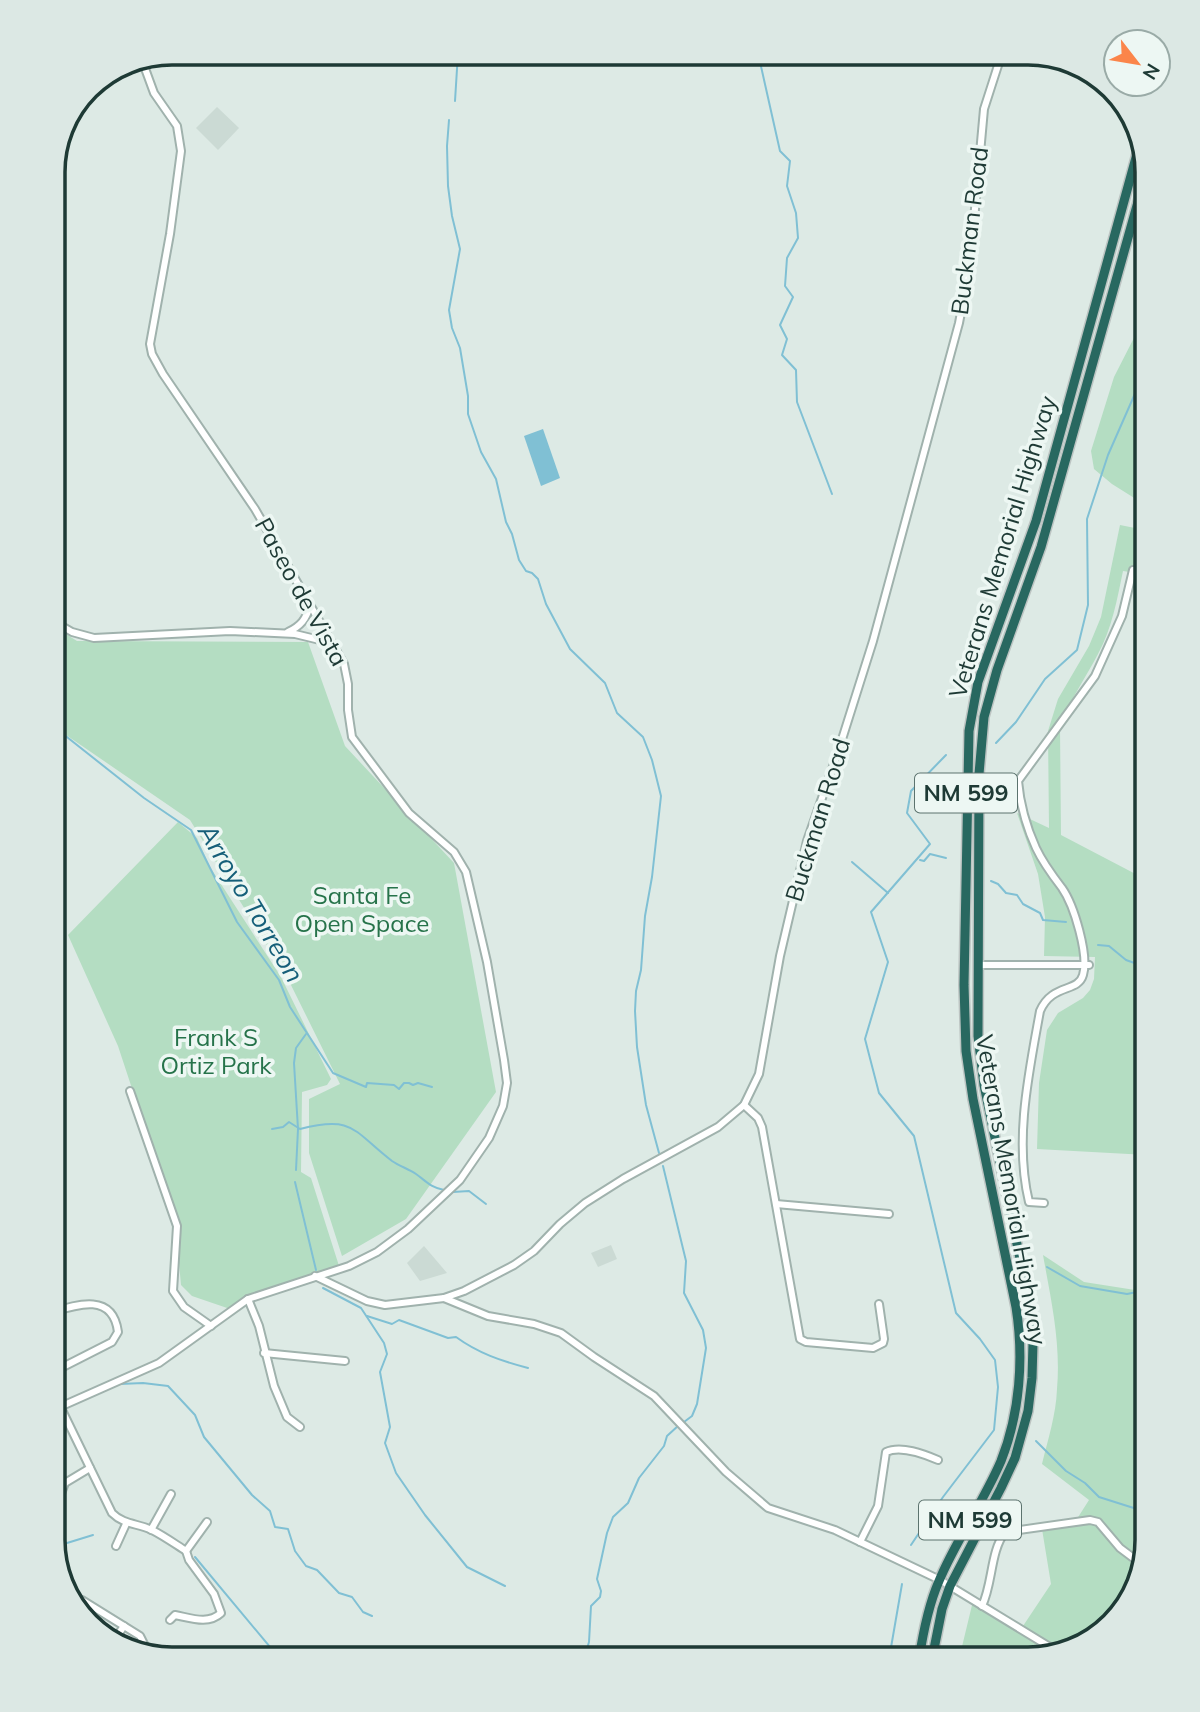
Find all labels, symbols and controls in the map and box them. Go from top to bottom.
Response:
north arrow [1102,28,1172,98]
text: N [1138,59,1166,84]
street label: Buckman Road [944,145,994,317]
street label: Veterans Memorial Highway [942,392,1062,701]
street label: Paseo de Vista [249,512,355,671]
street label: Buckman Road [778,734,856,905]
road number: NM 599 [915,774,1017,813]
water label: Arroyo Torreon [191,817,312,988]
park label: Santa Fe Open Space [295,880,429,938]
park label: Frank S Ortiz Park [160,1022,272,1080]
street label: Veterans Memorial Highway [970,1032,1054,1347]
road number: NM 599 [919,1500,1021,1540]

